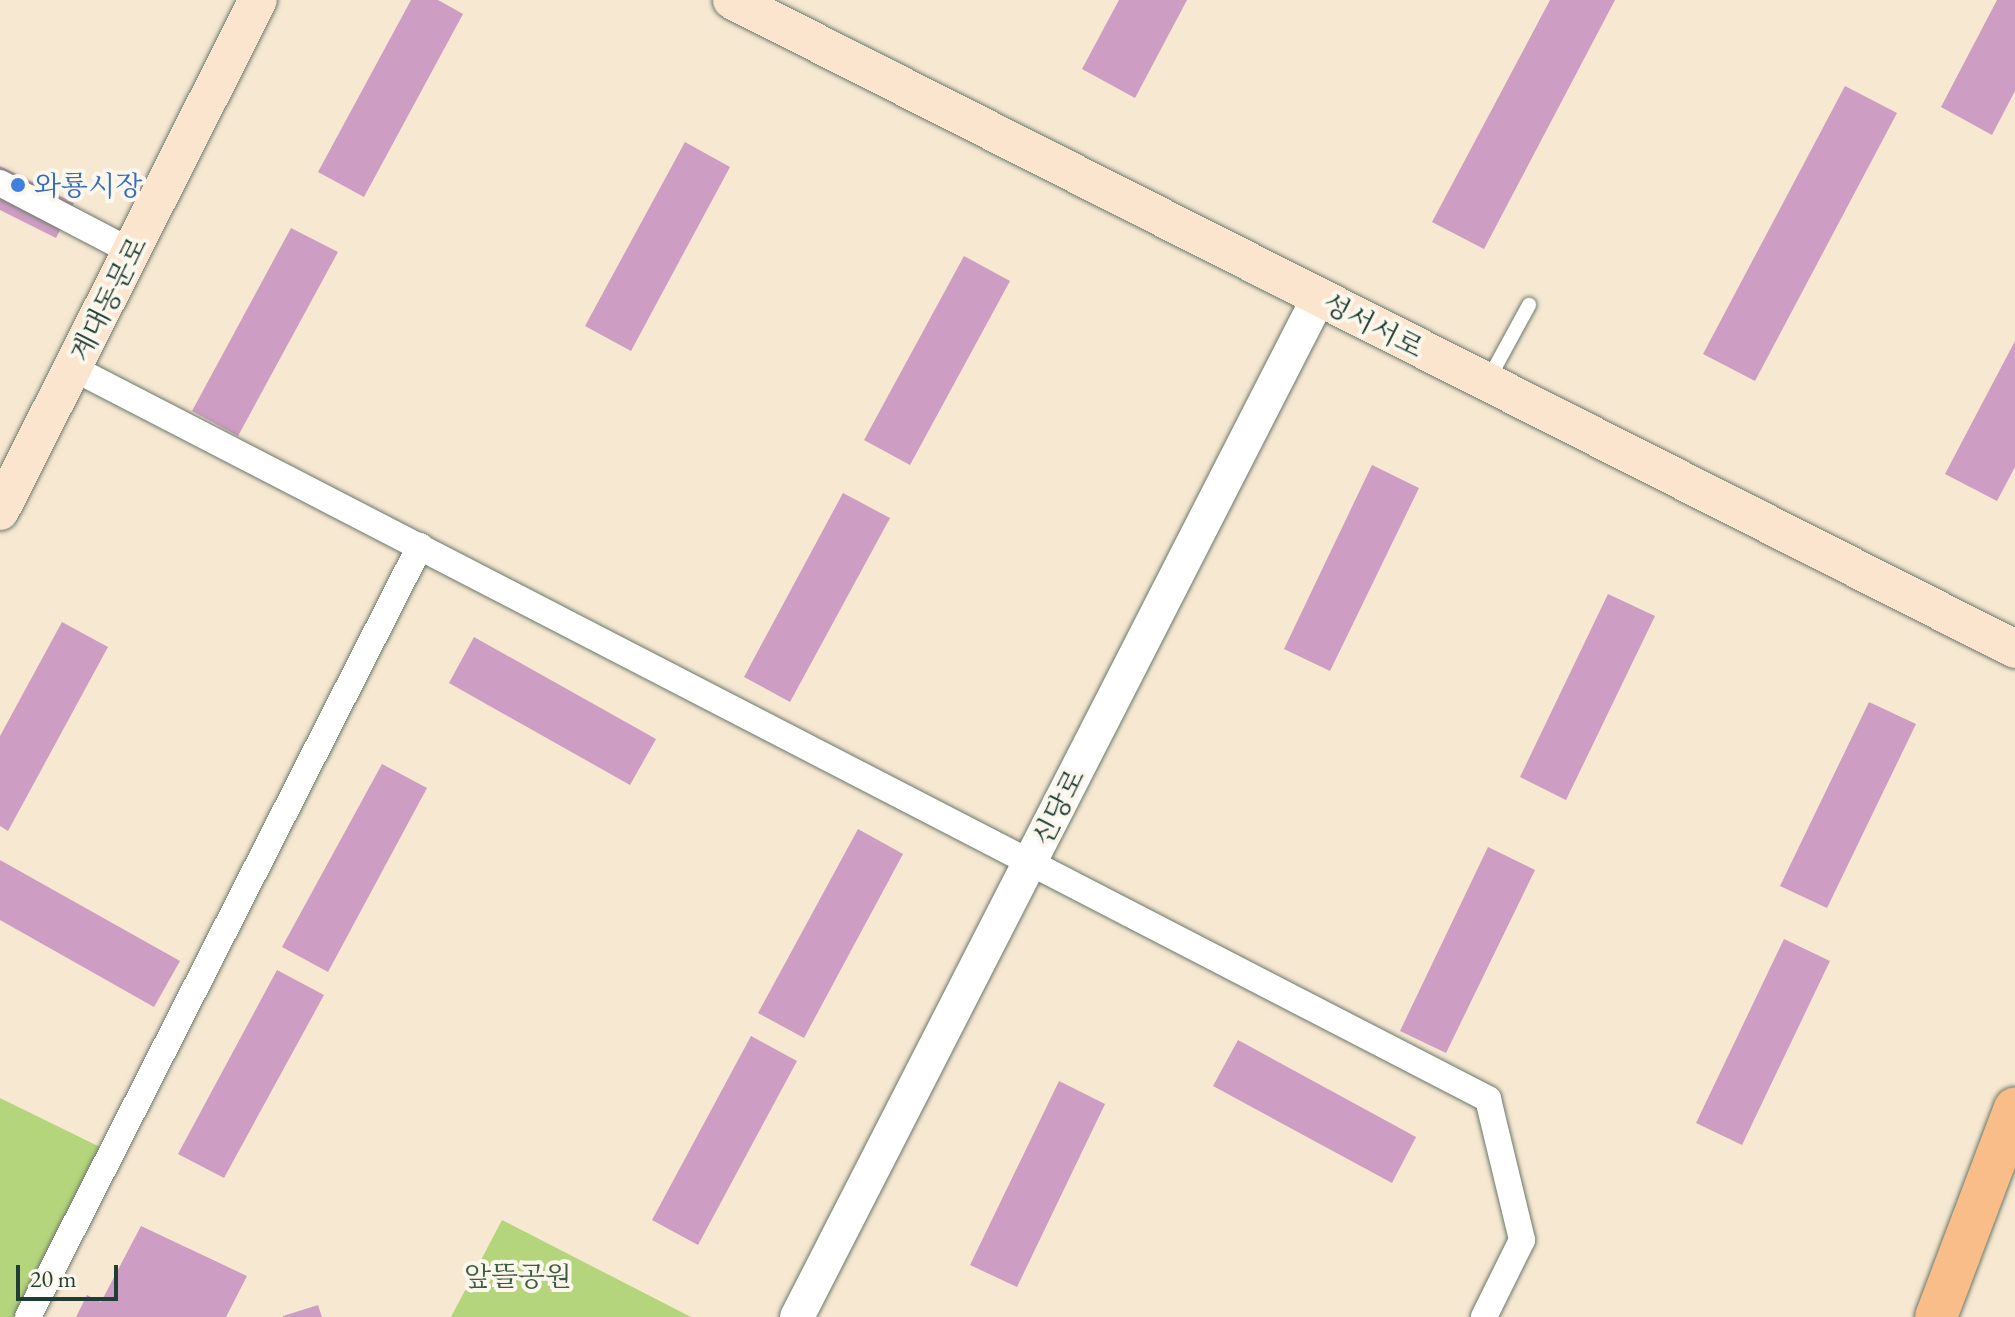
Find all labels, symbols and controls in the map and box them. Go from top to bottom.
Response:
place label: 와룡시장 [34,168,142,202]
marker: 와룡시장 [9,176,27,194]
street label: 계대동문로 [62,231,154,367]
street label: 성서서로 [1317,285,1429,365]
street label: 신당로 [1025,763,1091,851]
scale bar [20,1249,122,1299]
park label: 앞뜰공원 [464,1259,572,1293]
text: 20 m [30,1263,77,1294]

